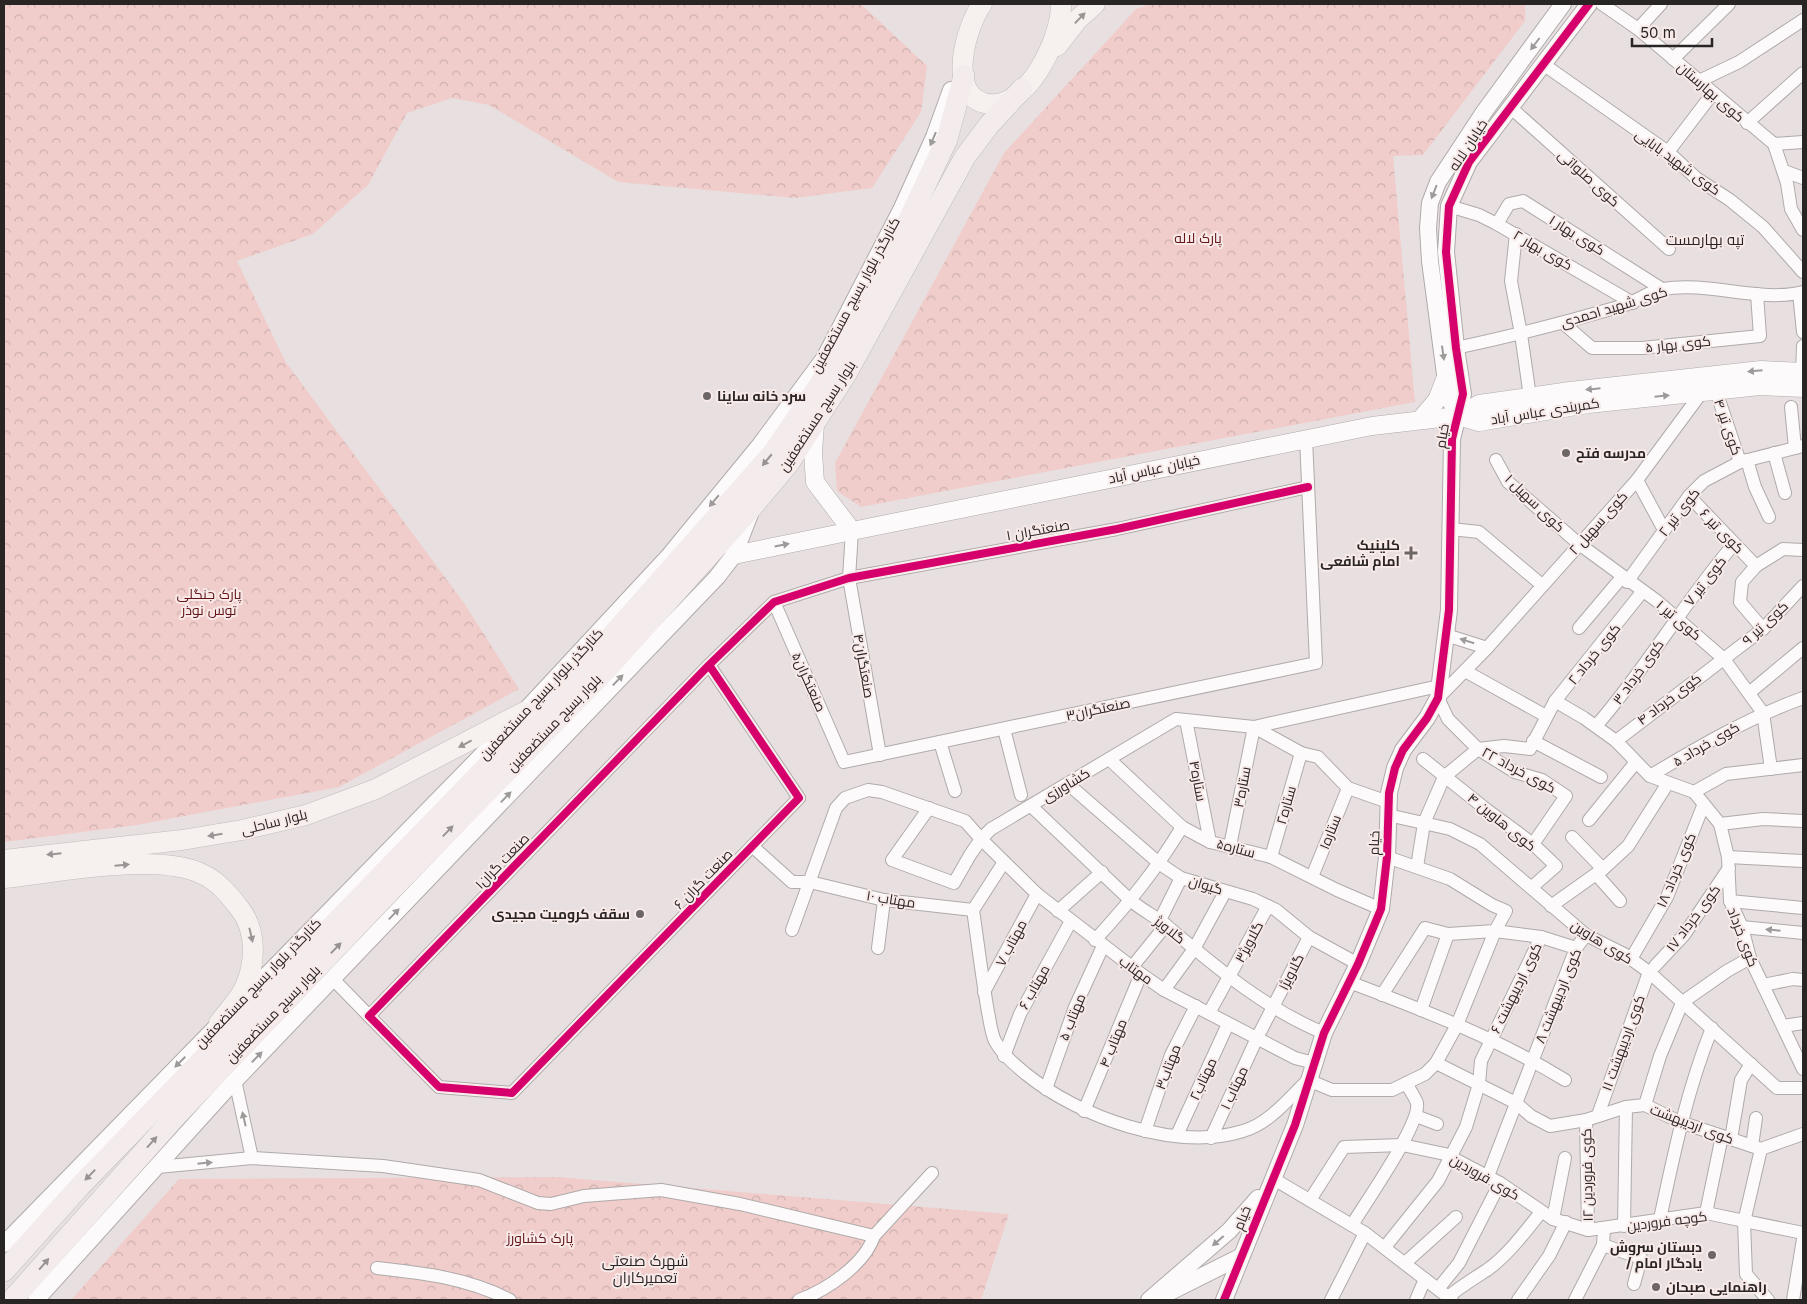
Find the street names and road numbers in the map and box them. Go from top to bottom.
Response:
street label: کوی بهارستان [1674,58,1748,125]
street label: خیابان لاله [1445,116,1491,174]
street label: کوی شهید بابایی [1632,125,1724,198]
street label: کوی صلواتی [1555,146,1624,210]
street label: کوی بهار ۱ [1546,211,1608,258]
street label: کنارگذر بلوار بسیج مستضعفین [806,214,904,376]
street label: کوی بهار ۲ [1511,226,1576,273]
street label: کوی شهید احمدی [1558,282,1669,331]
street label: کوی بهار ۵ [1644,332,1712,355]
street label: بلوار بسیج مستضعفین [774,357,860,475]
street label: کمربندی عباس آباد [1489,394,1601,428]
street label: کوی تیر ۴ [1711,396,1746,457]
street label: خیام [1431,422,1454,450]
street label: خیابان عباس آباد [1107,451,1201,486]
street label: کوی سهیل ۱ [1502,470,1569,535]
street label: کوی تیر ۲ [1654,484,1703,539]
street label: کوی سهیل ۲ [1565,487,1631,558]
street label: کوی تیر ۶ [1697,505,1748,557]
street label: ۱ صنعتگران [1005,516,1071,543]
street label: کوی تیر ۷ [1680,553,1729,609]
street label: کوی تیر ۱ [1653,596,1705,643]
street label: کوی تیر ۹ [1738,597,1791,648]
street label: کوی خرداد ۲ [1564,620,1623,688]
street label: کنارگذر بلوار بسیج مستضعفین [475,625,607,763]
street label: صنعتگران۴ [850,632,879,699]
street label: کوی خرداد ۳ [1608,636,1667,707]
street label: صنعتگران۵ [789,649,830,714]
street label: کوی خرداد ۴ [1633,669,1704,728]
street label: بلوار بسیج مستضعفین [503,671,605,775]
street label: صنعتگران۳ [1064,693,1132,724]
street label: کوی خرداد ۵ [1669,718,1742,769]
street label: کوی خرداد ۲۲ [1479,743,1559,796]
street label: ستاره۴ [1186,759,1211,803]
street label: کشاورزی [1039,764,1093,805]
street label: ستاره۳ [1229,765,1254,809]
street label: ستاره۲ [1272,784,1299,826]
street label: کوی هاوین ۴ [1465,789,1540,854]
street label: بلوار ساحلی [239,805,309,838]
street label: ستاره۱ [1315,812,1344,852]
street label: صنعت گران۱ [471,829,532,892]
street label: خیام [1365,830,1384,856]
street label: کوی خرداد ۱۸ [1652,830,1699,910]
street label: ستاره۵ [1215,834,1257,861]
street label: صنعت گران ۶ [670,845,736,912]
street label: گیوان [1187,871,1225,898]
street label: کوی خرداد ۱۷ [1662,881,1723,955]
street label: مهتاب ۱۰ [865,886,917,911]
street label: کوی خرداد [1724,905,1763,969]
street label: گلاویژ [1151,912,1189,947]
street label: کنارگذر بلوار بسیج مستضعفین [191,915,325,1051]
street label: کوی هاوین [1568,916,1636,967]
street label: مهتاب ۷ [991,917,1030,969]
street label: گلاویژ۳ [1231,918,1266,965]
street label: کوی اردیبهشت ۶ [1486,940,1545,1036]
street label: کوی اردیبهشت ۸ [1531,946,1584,1046]
street label: گلاویژ۱ [1274,951,1307,993]
street label: مهتاب [1116,952,1156,988]
street label: بلوار بسیج مستضعفین [222,962,324,1066]
street label: مهتاب ۶ [1014,962,1053,1012]
street label: مهتاب ۵ [1054,991,1089,1043]
street label: کوی اردیبهشت ۱۱ [1597,993,1648,1093]
street label: مهتاب ۴ [1095,1016,1130,1070]
street label: مهتاب۳ [1151,1042,1184,1092]
street label: مهتاب۲ [1185,1055,1220,1103]
street label: مهتاب ۱ [1216,1063,1251,1112]
street label: کوی اردیبهشت [1648,1100,1736,1147]
street label: کوی فروردین ۱۲ [1577,1128,1596,1222]
street label: کوی فروردین [1447,1150,1523,1203]
street label: خیام [1229,1203,1256,1233]
street label: کوچه فروردین [1626,1207,1708,1236]

